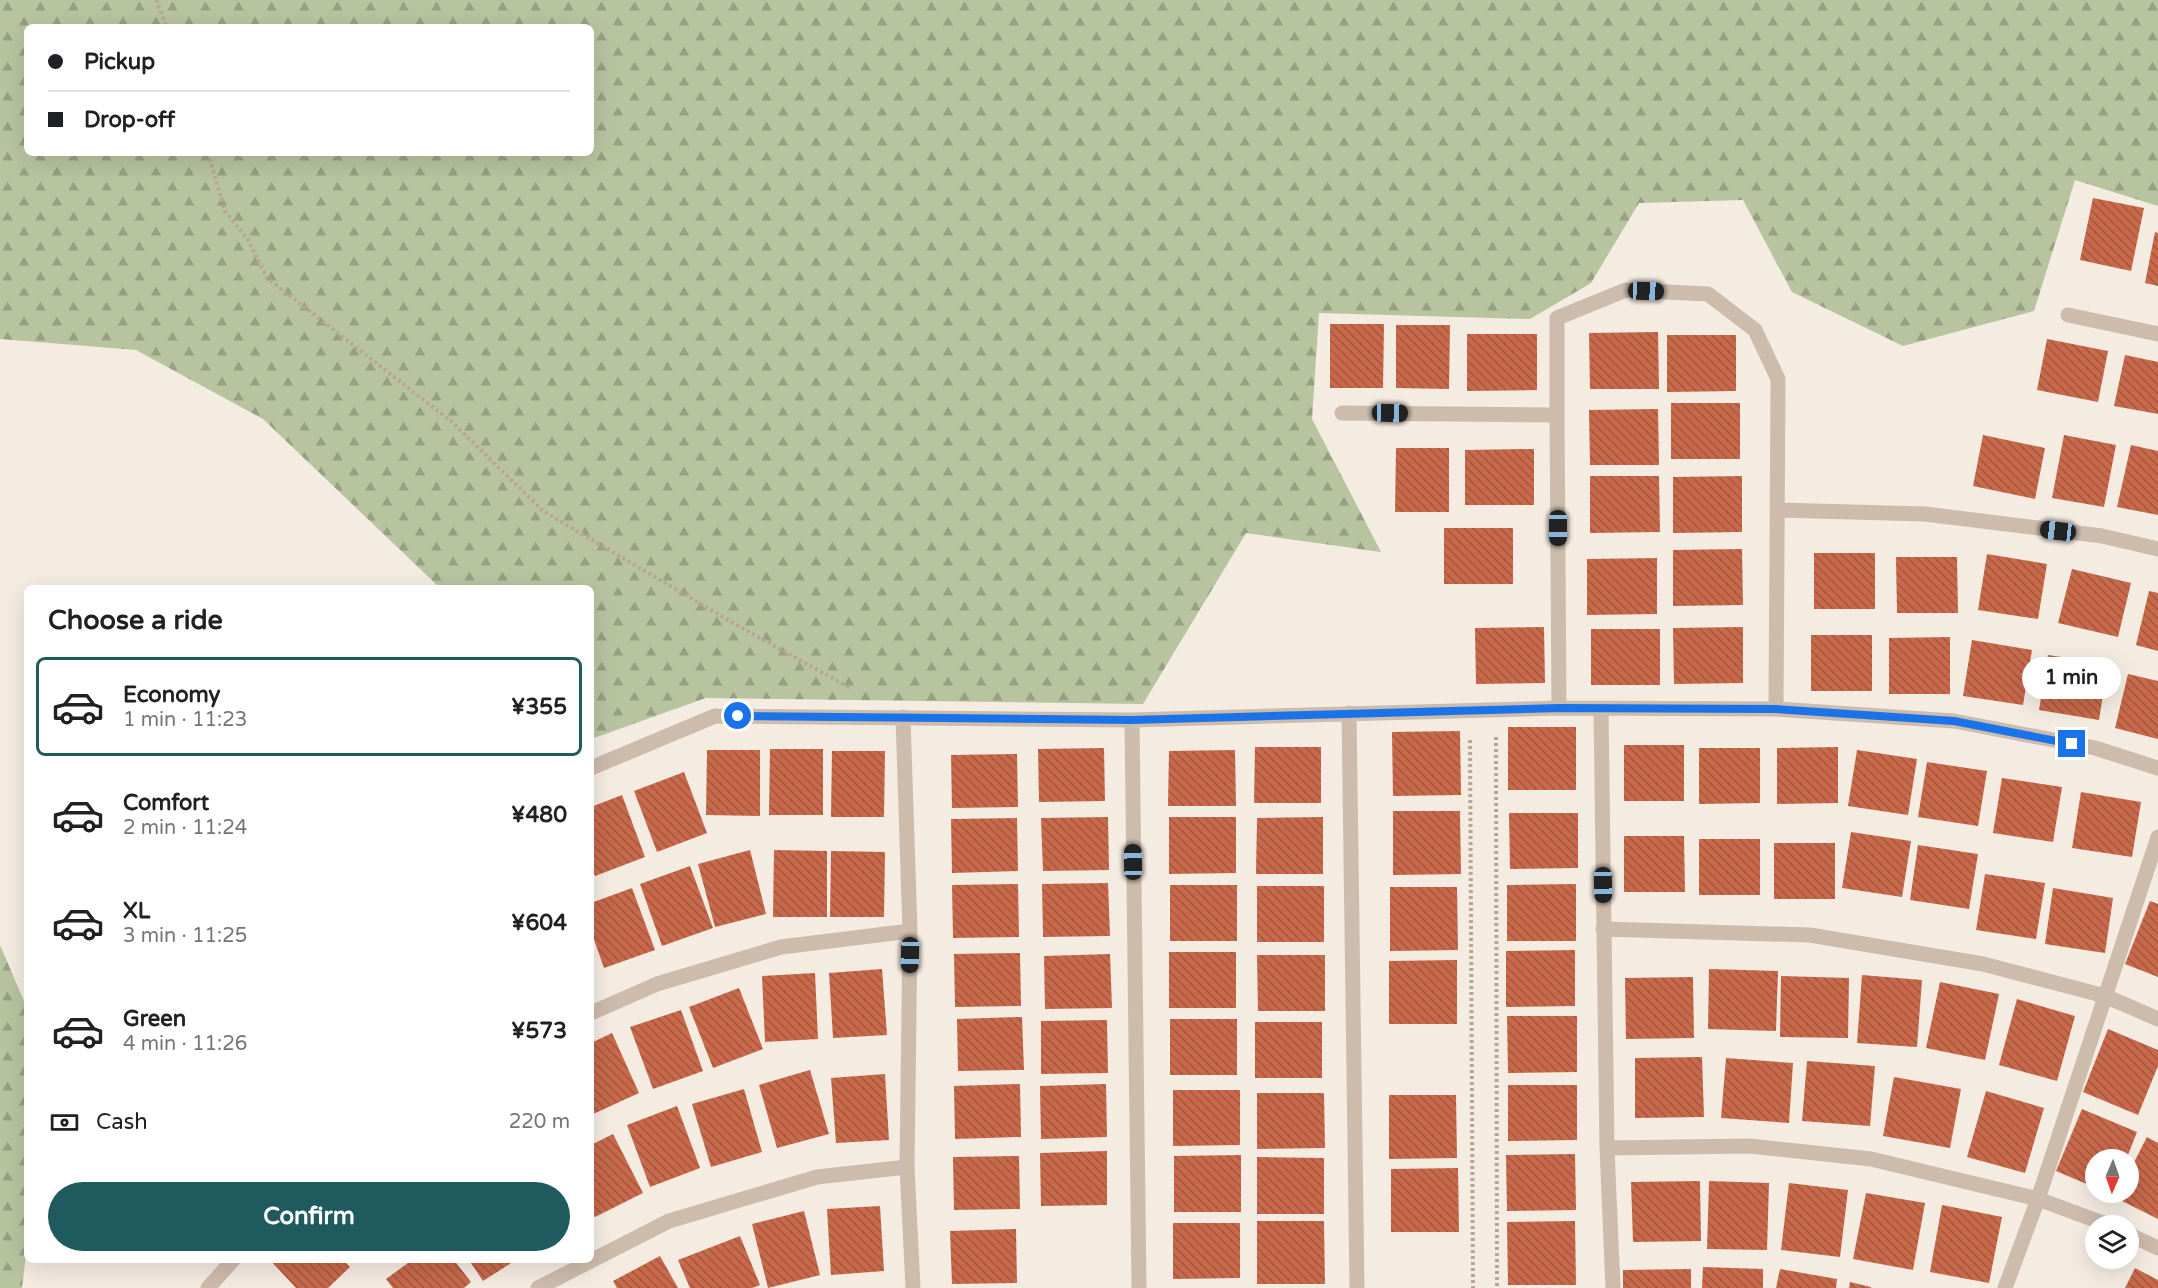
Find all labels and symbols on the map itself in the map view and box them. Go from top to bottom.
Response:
car [1628,281,1664,301]
car [1372,404,1408,422]
car [1549,510,1567,546]
car [2039,520,2077,542]
callout: 1 min [2022,657,2122,699]
route start [724,702,751,729]
route end [2058,730,2085,757]
car [1124,844,1142,880]
car [1594,867,1612,903]
car [901,937,919,973]
north arrow [2085,1149,2139,1203]

